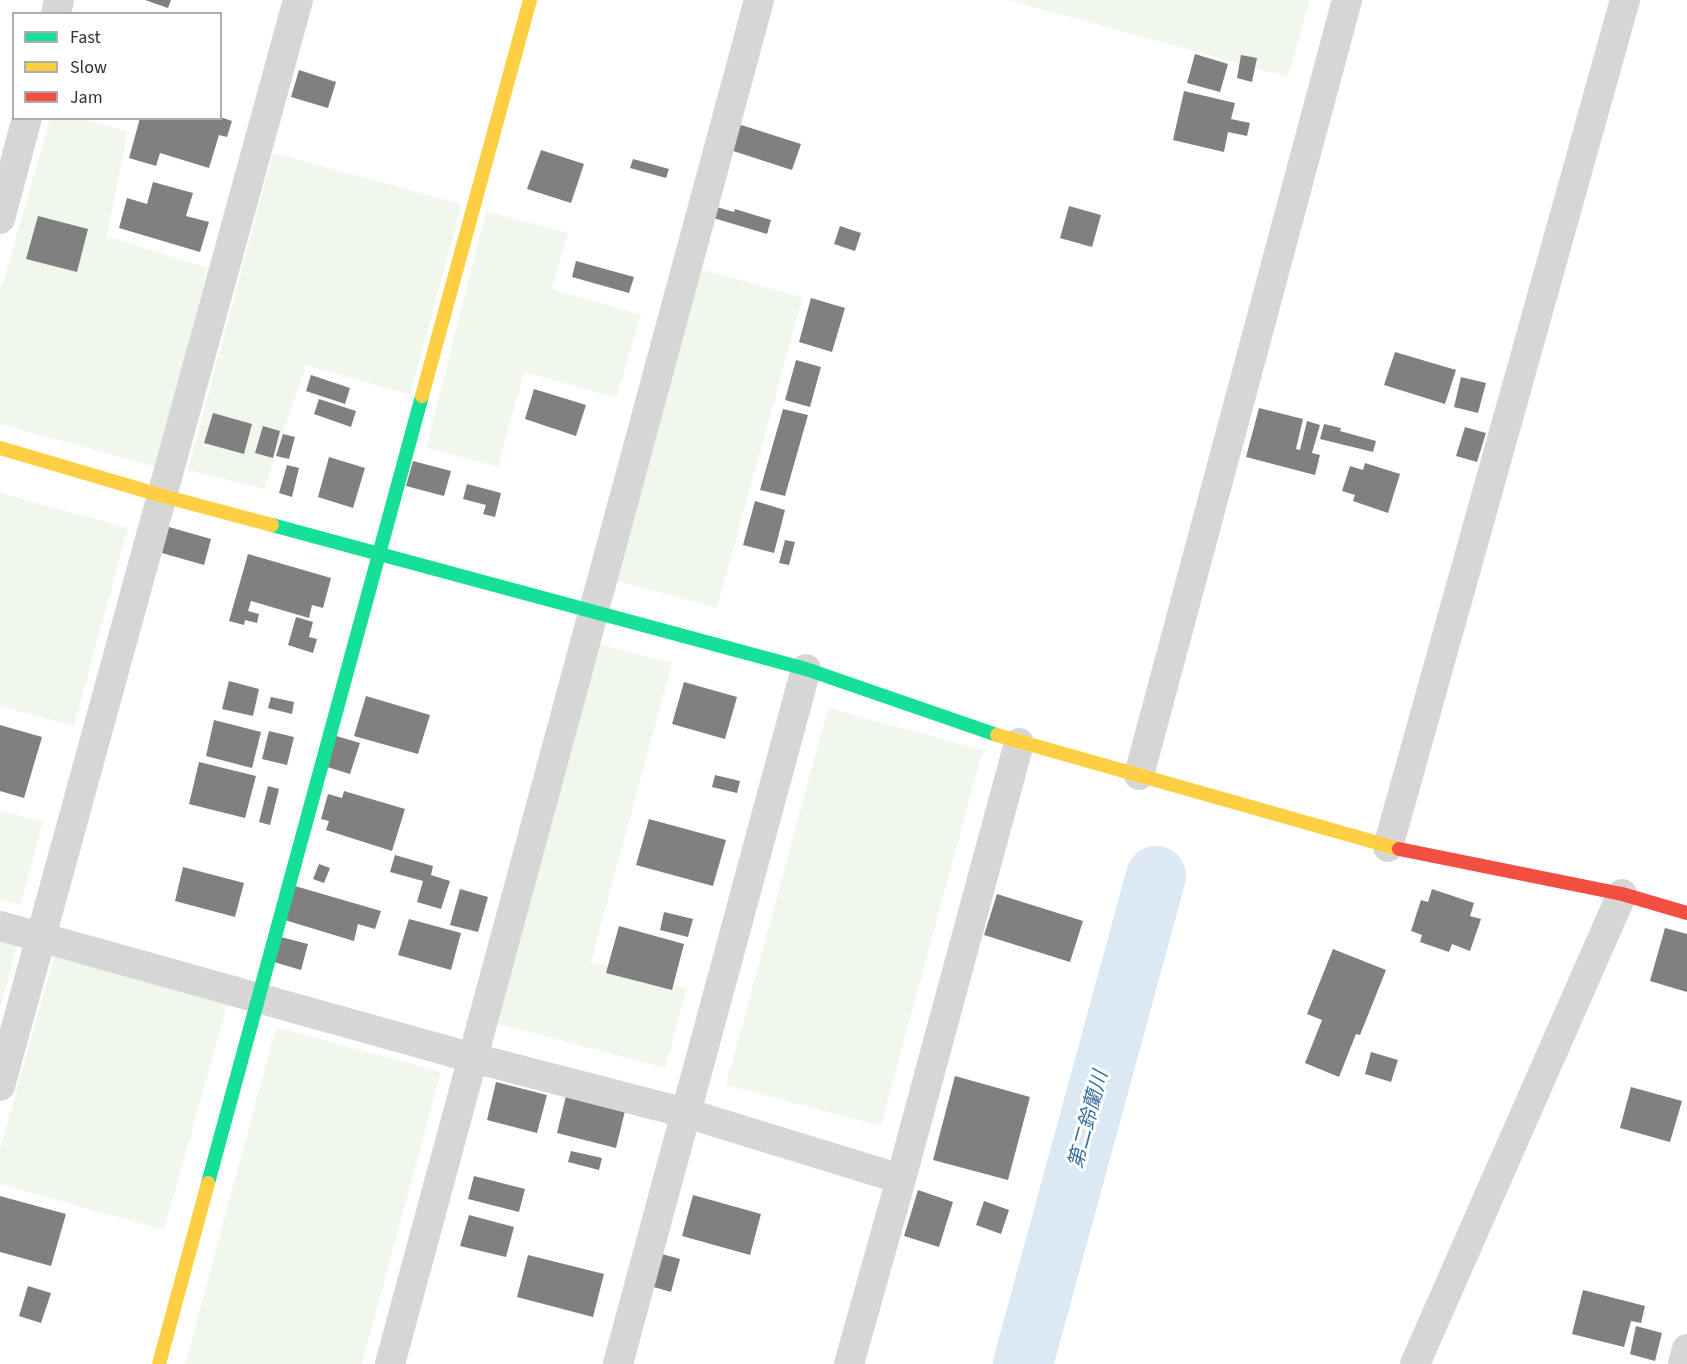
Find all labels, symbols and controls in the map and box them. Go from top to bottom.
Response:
legend [12,12,222,120]
text: Fast [70,25,101,50]
text: Slow [70,55,107,80]
text: Jam [70,85,103,110]
water label: 第二鈴蘭川 [1065,1069,1115,1171]

